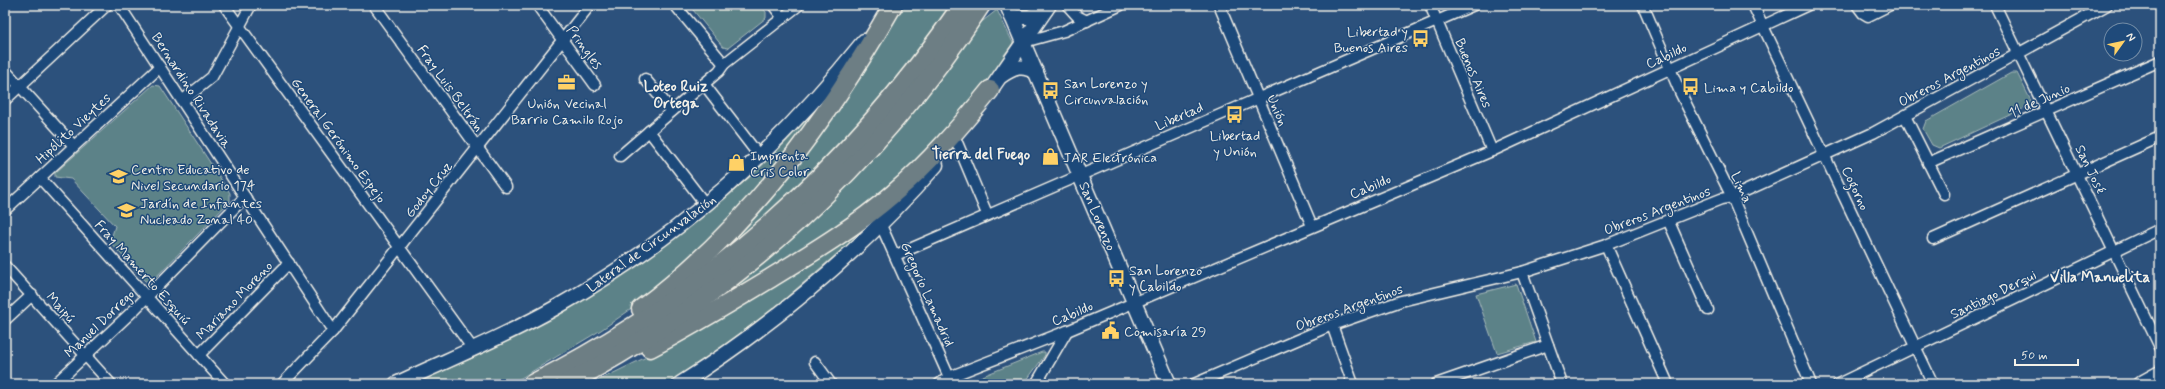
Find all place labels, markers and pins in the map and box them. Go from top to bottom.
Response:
place label: Libertad y Buenos Aires [1334,23,1408,57]
bus stop icon: Libertad y Buenos Aires [1411,29,1431,49]
office icon: Unión Vecinal Barrio Camilo Rojo [557,73,577,93]
place label: San Lorenzo y Circunvalación [1064,75,1148,109]
bus stop icon: Lima y Cabildo [1681,77,1701,97]
place label: Lima y Cabildo [1704,79,1793,97]
bus stop icon: San Lorenzo y Circunvalación [1041,81,1061,101]
place label: Unión Vecinal Barrio Camilo Rojo [511,95,623,129]
bus stop icon: Libertad y Unión [1225,105,1245,125]
place label: Libertad y Unión [1210,127,1260,161]
place label: Imprenta Cris Color [750,147,810,181]
shop icon: JAR Electrónica [1040,147,1060,167]
place label: JAR Electrónica [1063,149,1157,167]
shop icon: Imprenta Cris Color [727,153,747,173]
place label: Centro Educativo de Nivel Secundario 174 [131,161,255,195]
school or university icon: Centro Educativo de Nivel Secundario 174 [108,167,128,187]
place label: Jardín de Infantes Nucleado Zonal 40 [140,195,262,229]
school or university icon: Jardín de Infantes Nucleado Zonal 40 [117,201,137,221]
place label: San Lorenzo y Cabildo [1129,262,1202,296]
bus stop icon: San Lorenzo y Cabildo [1106,268,1126,288]
public building icon: Comisaría 29 [1101,321,1121,341]
place label: Comisaría 29 [1124,323,1206,341]

